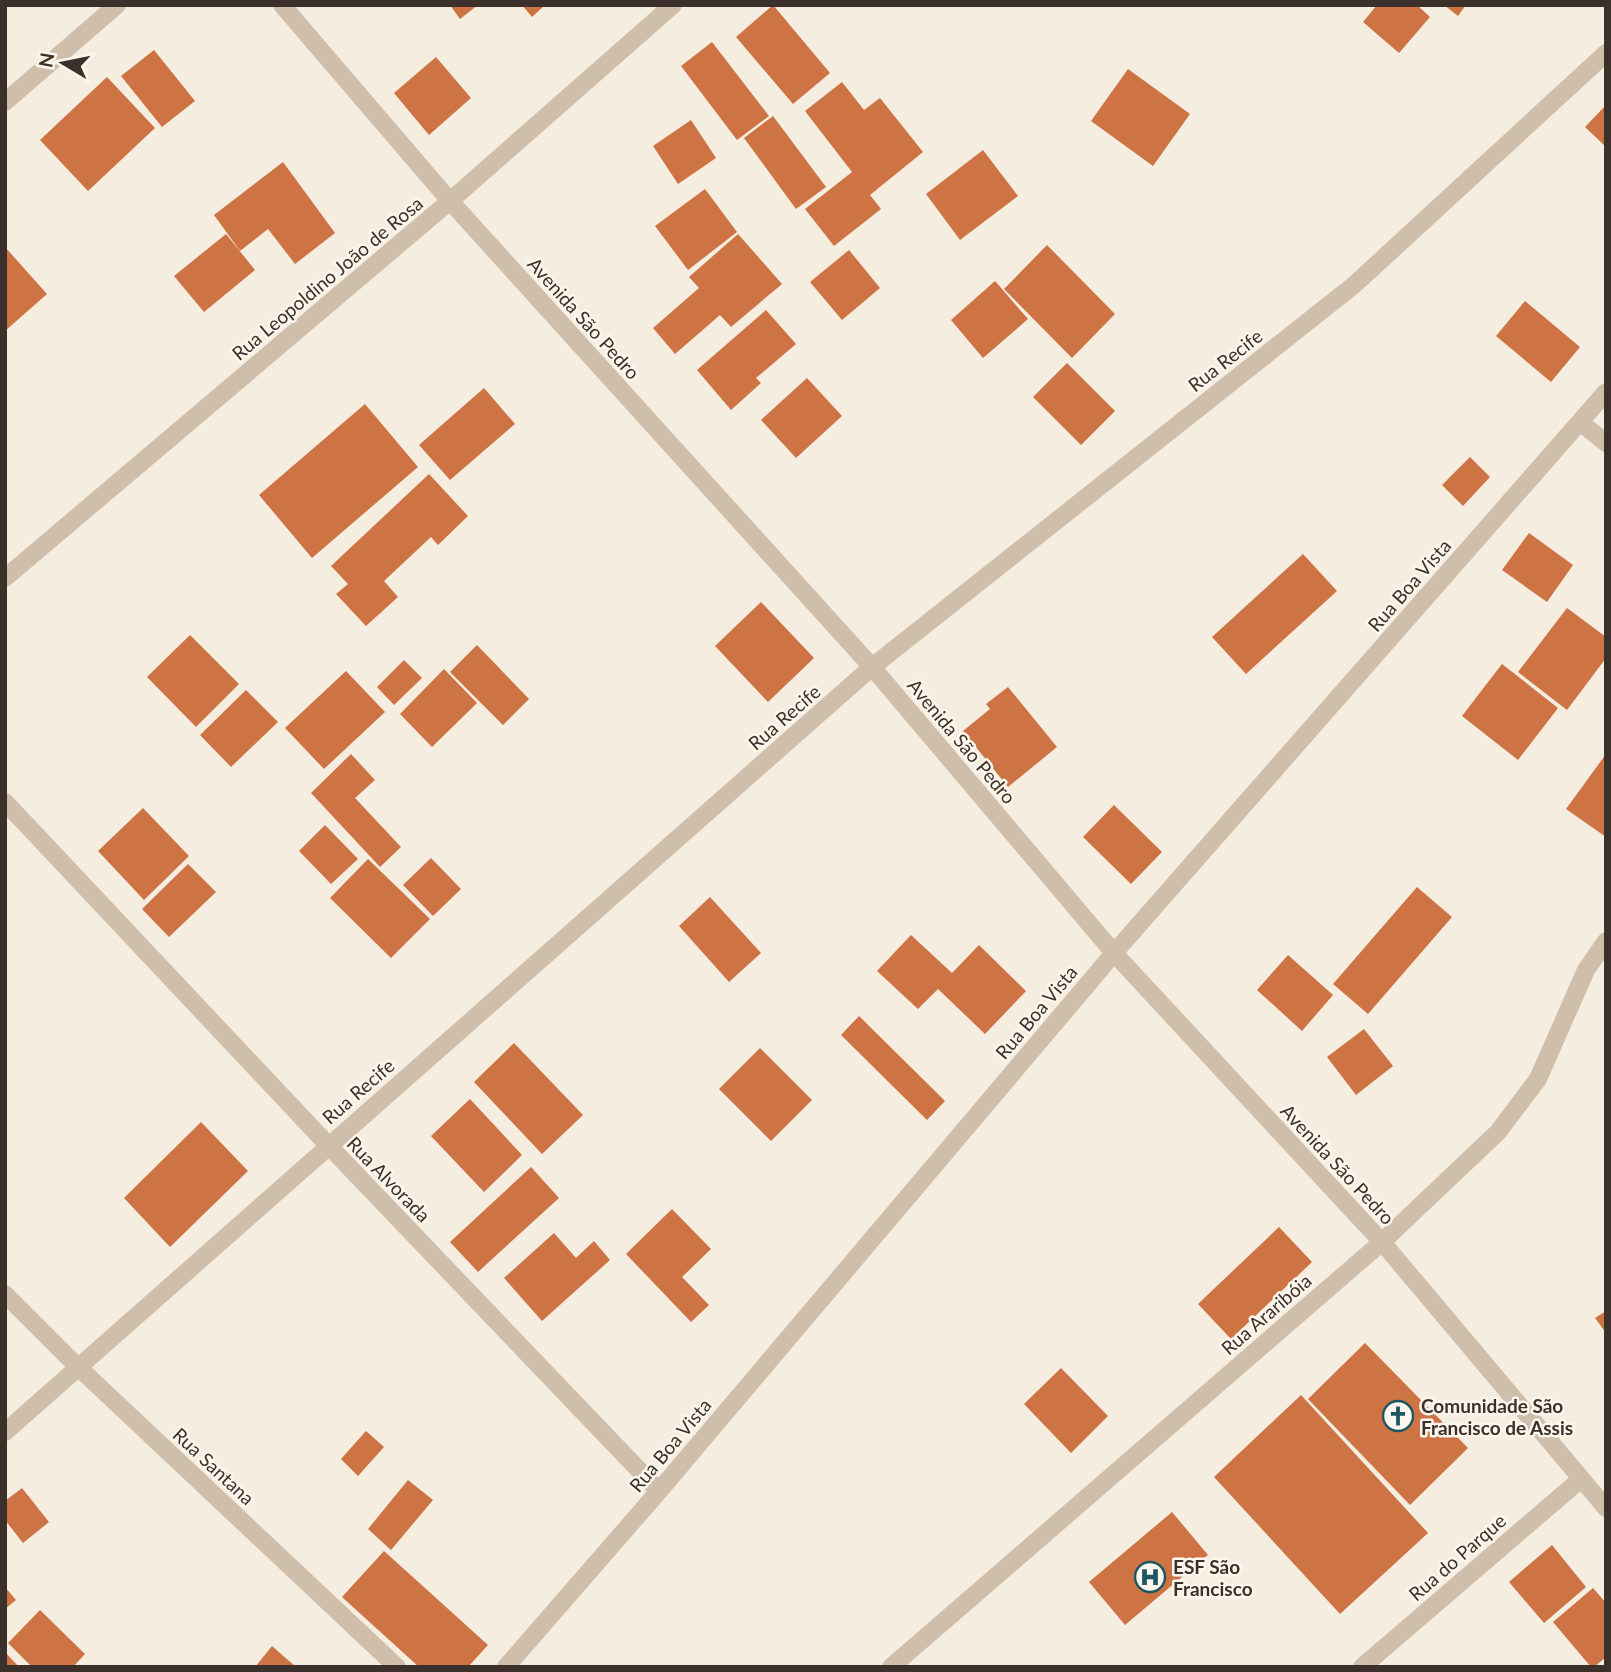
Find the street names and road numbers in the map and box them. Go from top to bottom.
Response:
street label: Rua Leopoldino João de Rosa [227,191,427,365]
street label: Avenida São Pedro [523,252,645,384]
street label: Rua Recife [1183,324,1267,396]
street label: Rua Boa Vista [1363,534,1455,636]
street label: Avenida São Pedro [903,674,1021,808]
street label: Rua Recife [743,680,825,754]
street label: Rua Boa Vista [990,961,1082,1063]
street label: Rua Recife [317,1054,399,1128]
street label: Avenida São Pedro [1276,1099,1400,1229]
street label: Rua Alvorada [343,1132,435,1226]
street label: Rua Araribóia [1216,1269,1316,1359]
street label: Rua Boa Vista [624,1394,716,1496]
street label: Rua Santana [169,1423,259,1509]
street label: Rua do Parque [1404,1509,1510,1605]

